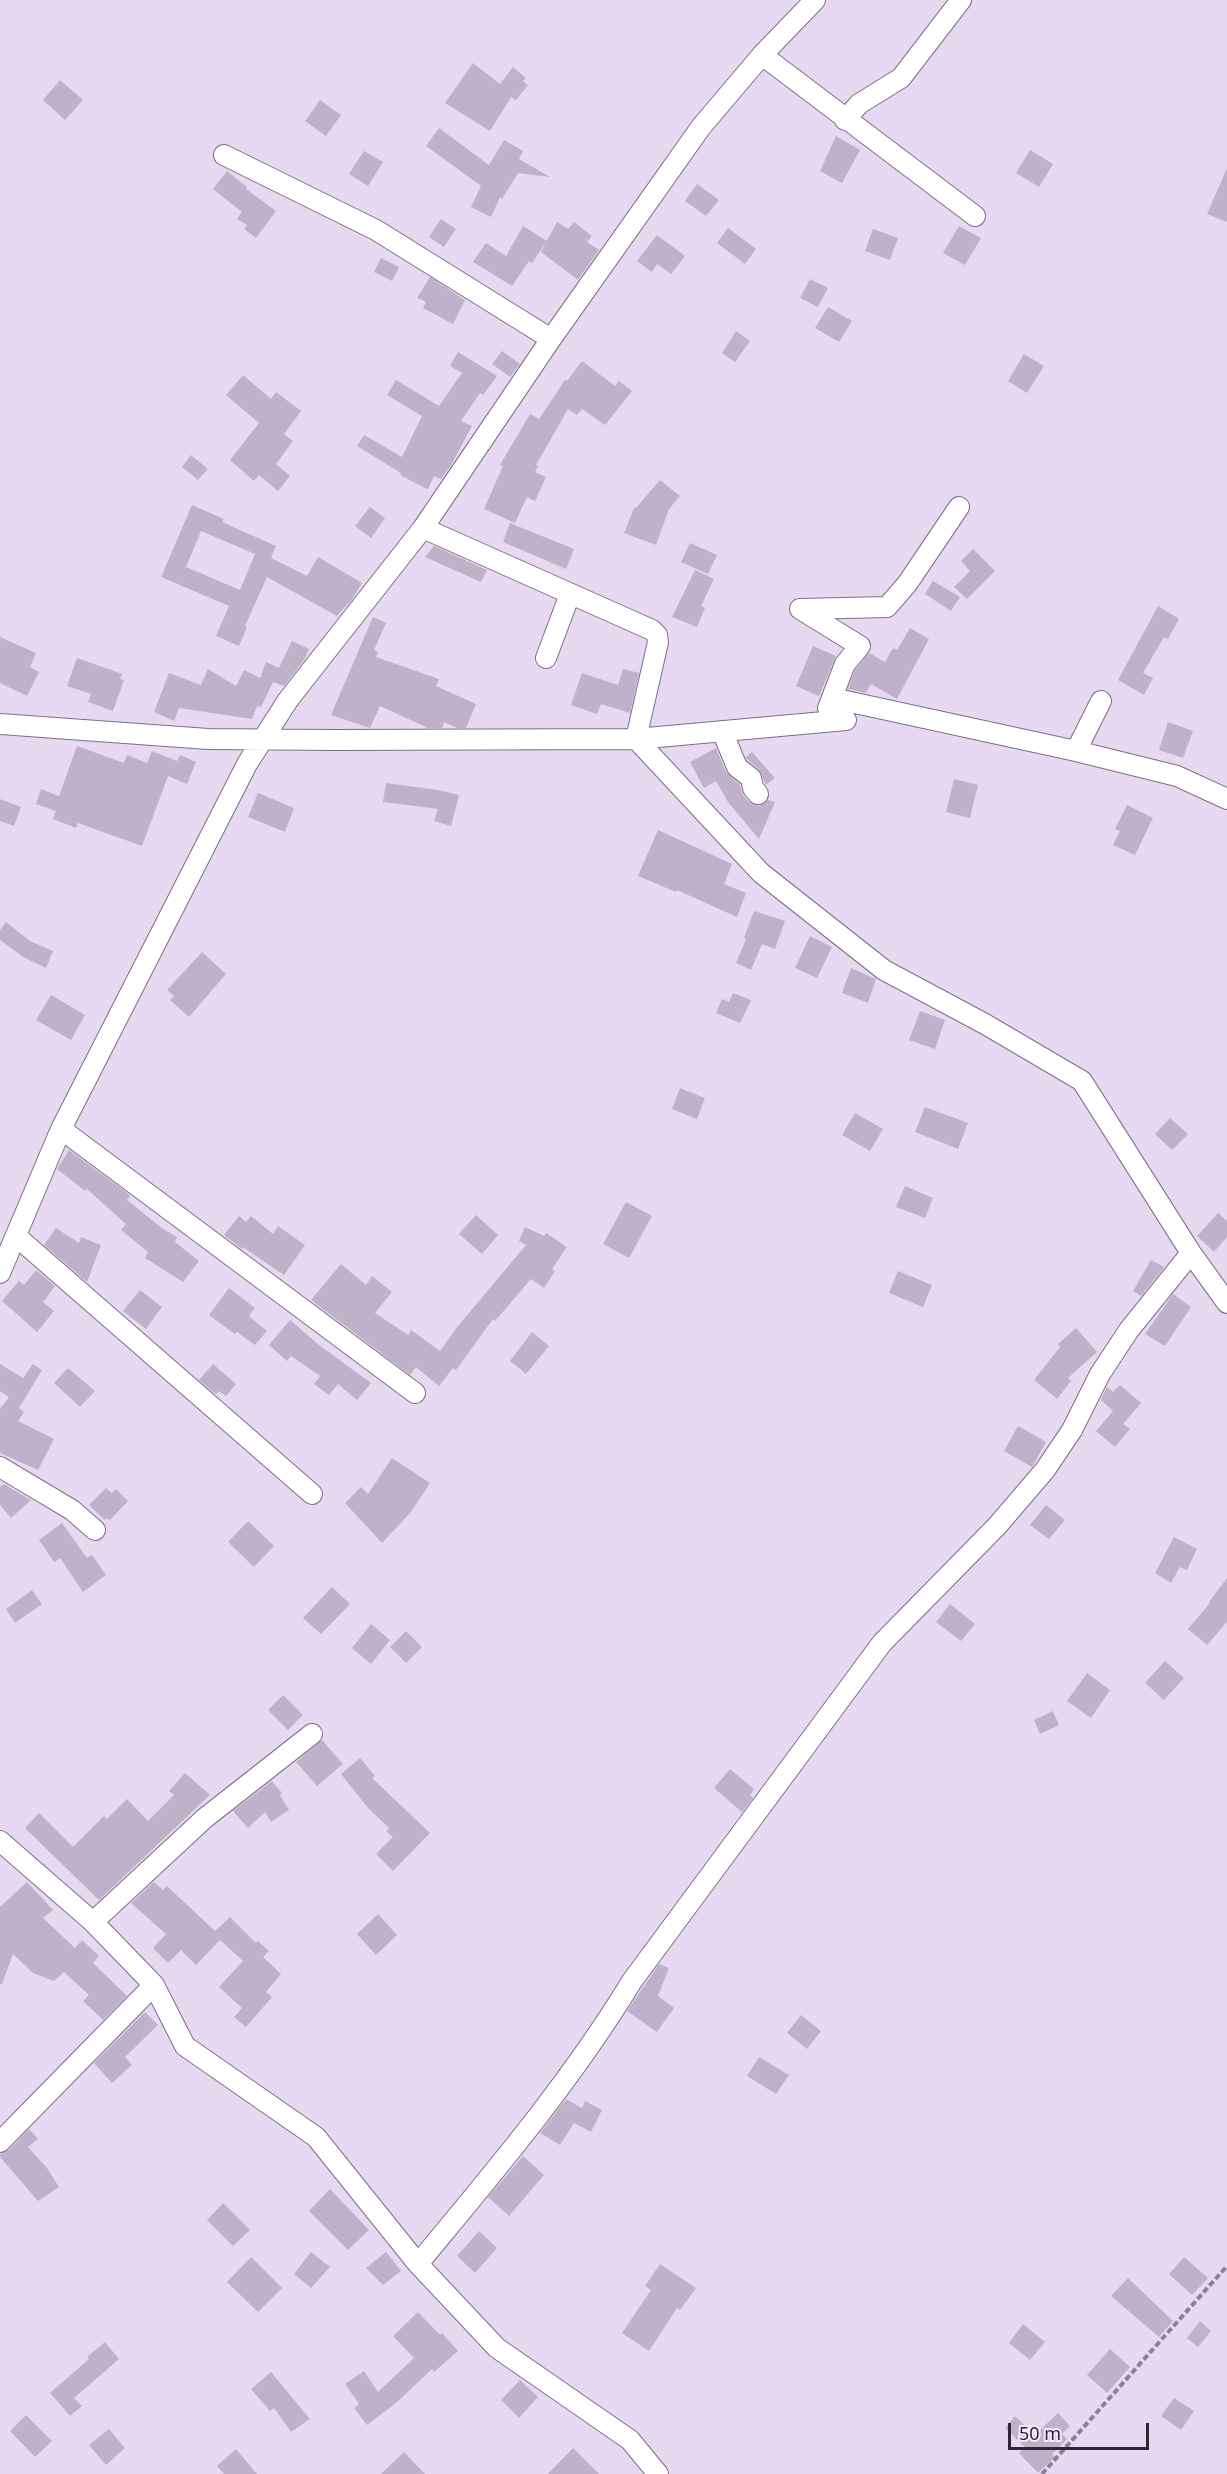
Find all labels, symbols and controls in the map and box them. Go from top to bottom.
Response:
scale bar [1011,2411,1152,2449]
text: 50 m [1019,2421,1061,2445]

